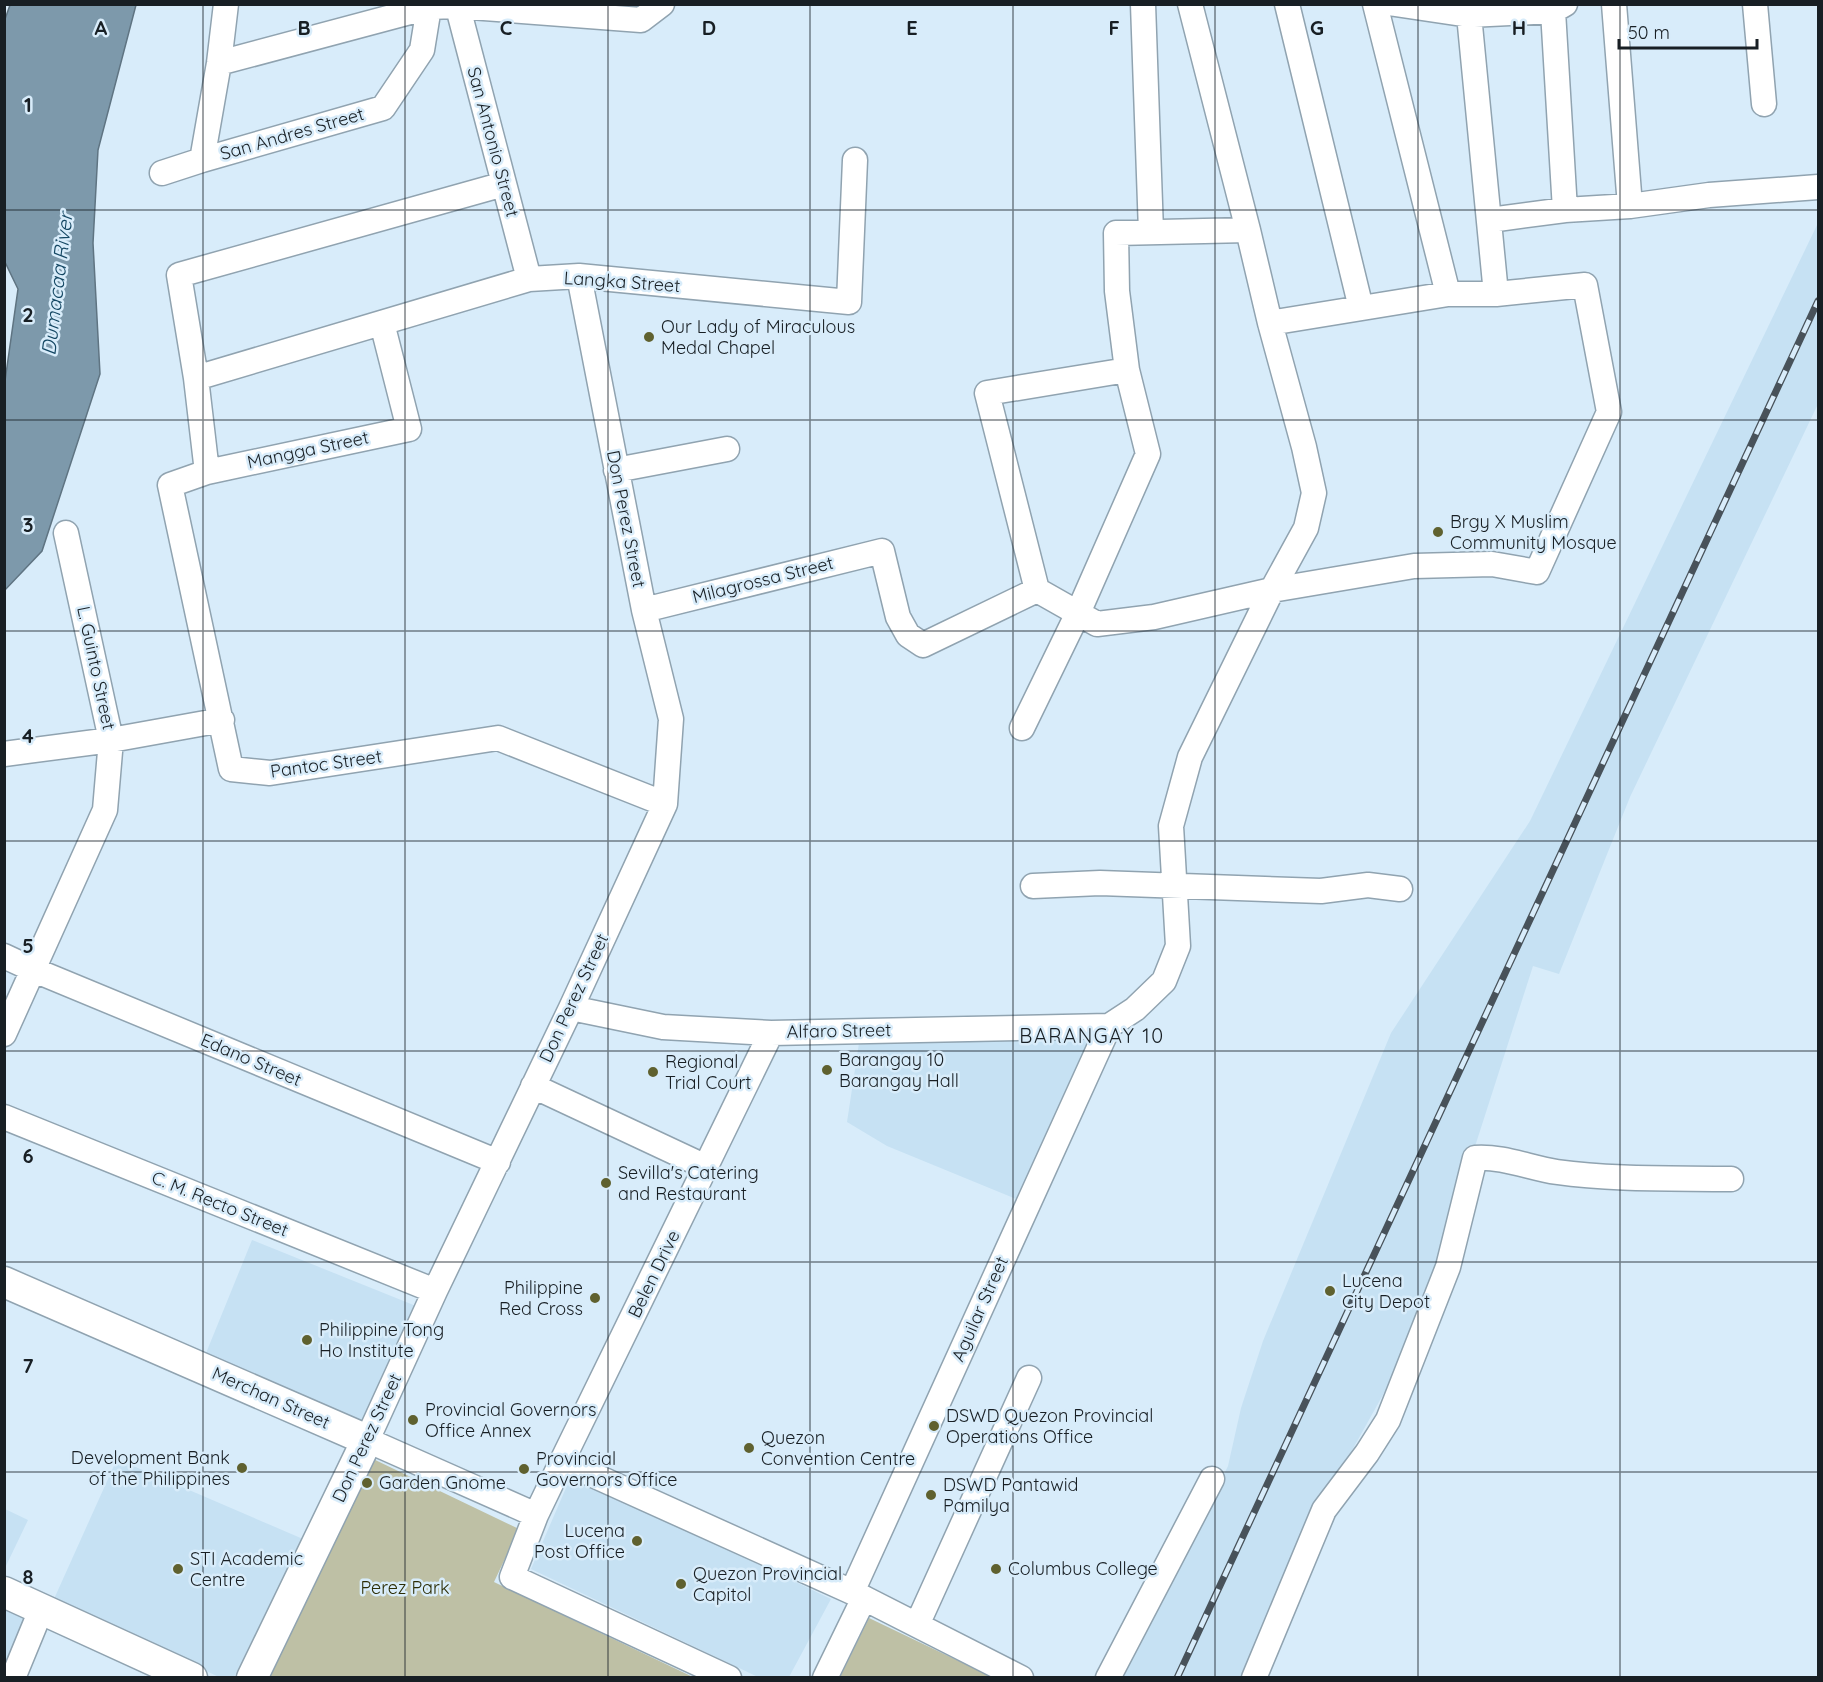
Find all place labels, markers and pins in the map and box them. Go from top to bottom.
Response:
place label: Our Lady of Miraculous Medal Chapel [661,315,855,359]
marker: Our Lady of Miraculous Medal Chapel [642,330,656,344]
place label: Brgy X Muslim Community Mosque [1450,510,1617,554]
marker: Brgy X Muslim Community Mosque [1431,525,1445,539]
place label: Barangay 10 Barangay Hall [839,1048,959,1092]
place label: Regional Trial Court [665,1050,751,1094]
marker: Barangay 10 Barangay Hall [820,1063,834,1077]
marker: Regional Trial Court [646,1065,660,1079]
place label: Sevilla's Catering and Restaurant [618,1161,759,1205]
marker: Sevilla's Catering and Restaurant [599,1176,613,1190]
place label: Lucena City Depot [1342,1269,1430,1313]
place label: Philippine Red Cross [499,1276,583,1320]
marker: Lucena City Depot [1323,1284,1337,1298]
marker: Philippine Red Cross [588,1291,602,1305]
place label: Philippine Tong Ho Institute [319,1318,444,1362]
marker: Philippine Tong Ho Institute [300,1333,314,1347]
place label: Provincial Governors Office Annex [425,1398,596,1442]
place label: DSWD Quezon Provincial Operations Office [946,1404,1153,1448]
marker: Provincial Governors Office Annex [406,1413,420,1427]
marker: DSWD Quezon Provincial Operations Office [927,1419,941,1433]
place label: Quezon Convention Centre [761,1426,915,1470]
marker: Quezon Convention Centre [742,1441,756,1455]
place label: Development Bank of the Philippines [71,1446,230,1490]
place label: Provincial Governors Office [536,1447,677,1491]
marker: Development Bank of the Philippines [235,1461,249,1475]
marker: Provincial Governors Office [517,1462,531,1476]
place label: Garden Gnome [379,1471,506,1494]
place label: DSWD Pantawid Pamilya [943,1473,1078,1517]
marker: Garden Gnome [360,1476,374,1490]
marker: DSWD Pantawid Pamilya [924,1488,938,1502]
place label: Lucena Post Office [534,1519,625,1563]
marker: Lucena Post Office [630,1534,644,1548]
place label: STI Academic Centre [190,1547,303,1591]
place label: Columbus College [1008,1557,1158,1580]
marker: STI Academic Centre [171,1562,185,1576]
place label: Quezon Provincial Capitol [693,1562,842,1606]
marker: Columbus College [989,1562,1003,1576]
marker: Quezon Provincial Capitol [674,1577,688,1591]

